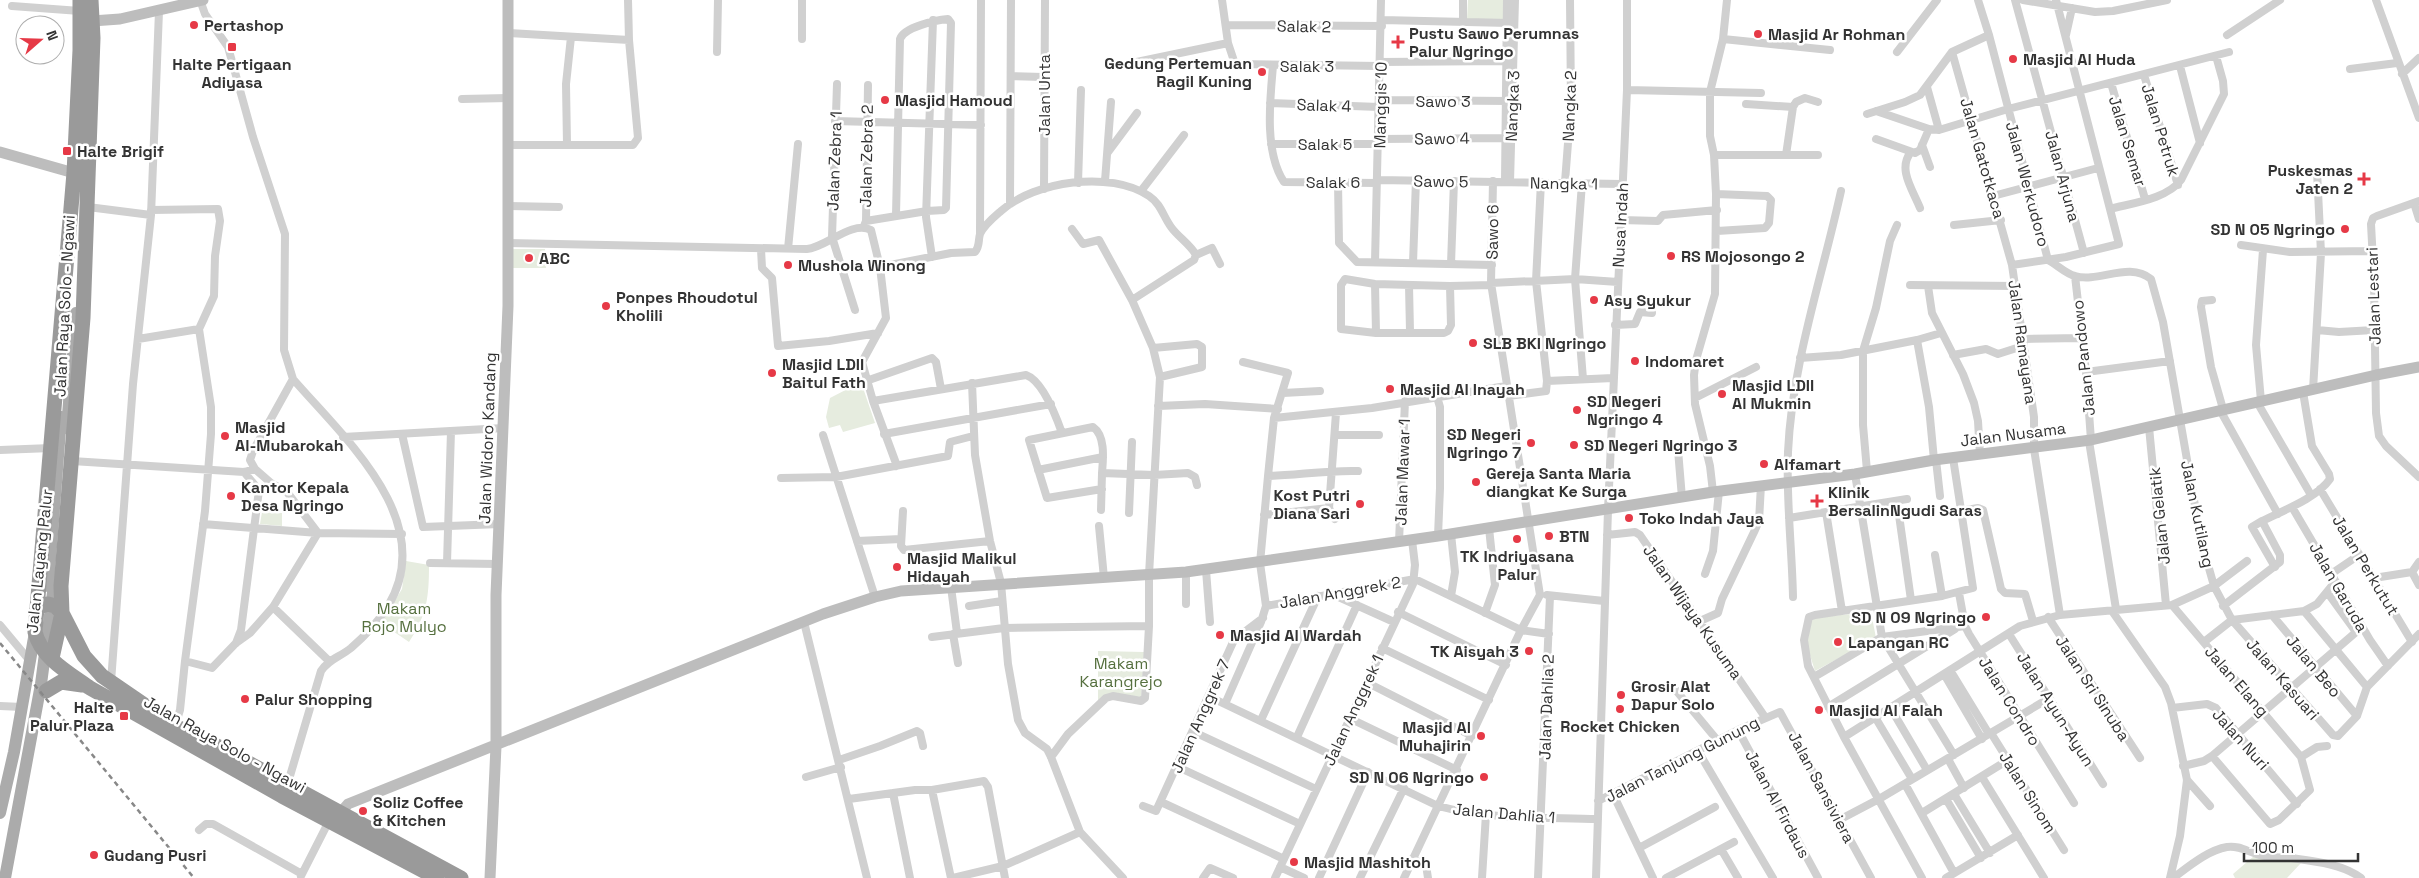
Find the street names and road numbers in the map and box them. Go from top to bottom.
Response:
street label: Salak 2 [1277,16,1331,37]
street label: Jalan Unta [1034,54,1055,136]
street label: Salak 3 [1280,56,1334,77]
street label: Manggis 10 [1369,61,1392,149]
street label: Nangka 3 [1501,70,1524,142]
street label: Nangka 2 [1558,70,1581,142]
street label: Jalan Petruk [2136,81,2185,179]
street label: Sawo 3 [1415,91,1471,112]
street label: Jalan Semar [2104,93,2151,189]
street label: Salak 4 [1296,94,1352,117]
street label: Jalan Gatotkaca [1955,95,2010,221]
street label: Jalan Zebra 2 [855,104,878,208]
street label: Jalan Zebra 1 [822,111,847,211]
street label: Jalan Werkudoro [2001,119,2054,249]
street label: Sawo 4 [1414,128,1470,149]
street label: Jalan Arjuna [2040,128,2085,224]
street label: Salak 5 [1298,134,1352,155]
street label: Sawo 5 [1413,171,1469,192]
street label: Salak 6 [1306,172,1360,193]
street label: Nangka 1 [1530,172,1598,195]
street label: Nusa Indah [1608,182,1633,268]
street label: Sawo 6 [1482,204,1503,260]
street label: Jalan Raya Solo - Ngawi [49,214,80,398]
street label: Jalan Lestari [2361,247,2386,345]
street label: Jalan Ramayana [2003,279,2042,406]
street label: Jalan Pandowo [2067,299,2100,417]
street label: Jalan Widoro Kandang [474,352,501,524]
street label: Jalan Mawar 1 [1390,418,1415,526]
street label: Jalan Nusama [1959,418,2067,451]
street label: Jalan Kutilang [2176,459,2219,570]
street label: Jalan Gelatik [2144,466,2175,566]
street label: Jalan Layang Palur [21,488,57,634]
street label: Jalan Perkutut [2327,511,2404,619]
street label: Jalan Garuda [2304,539,2373,636]
street label: Jalan Wijaya Kusuma [1638,541,1747,684]
street label: Jalan Anggrek 2 [1278,571,1403,614]
street label: Jalan Sri Sinuba [2051,631,2135,745]
street label: Jalan Beo [2281,631,2346,702]
street label: Jalan Kasuari [2241,634,2324,725]
street label: Jalan Elang [2200,641,2273,721]
street label: Jalan Ayun-Ayun [2012,648,2099,770]
street label: Jalan Anggrek 1 [1319,651,1388,769]
street label: Jalan Condro [1974,653,2045,750]
street label: Jalan Dahlia 2 [1534,654,1559,760]
street label: Jalan Anggrek 7 [1166,656,1235,776]
street label: Jalan Raya Solo - Ngawi [140,691,310,798]
street label: Jalan Nuri [2207,704,2274,774]
street label: Jalan Tanjung Gunung [1602,712,1763,807]
street label: Jalan Sansiviera [1783,728,1860,847]
street label: Jalan Al Firdaus [1740,747,1815,862]
street label: Jalan Sinom [1994,747,2061,837]
street label: Jalan Dahlia 1 [1452,799,1556,828]

